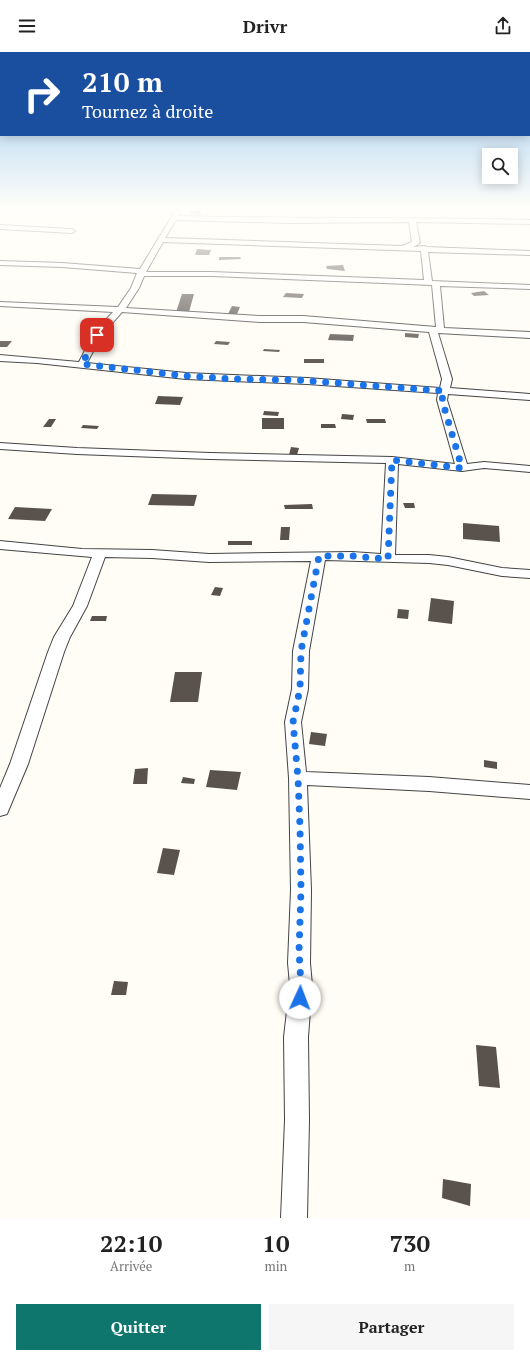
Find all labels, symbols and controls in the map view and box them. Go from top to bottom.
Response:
text: Drivr [243,14,287,38]
icon: menu [16,15,38,37]
icon: share [492,15,514,37]
text: 210 m [82,63,163,100]
icon: right [16,68,68,120]
text: Tournez à droite [82,99,213,123]
map controls [482,148,518,184]
button: search [482,148,518,184]
pin [80,318,114,352]
icon: arrive [86,324,108,346]
position arrow [279,977,321,1019]
text: 22:10 [100,1227,162,1259]
text: 10 [262,1227,289,1259]
text: 730 [389,1227,430,1259]
text: Arrivée [110,1257,152,1275]
text: min [264,1257,287,1275]
text: m [404,1257,415,1275]
button: Quitter [16,1304,261,1350]
button: Partager [269,1304,514,1350]

